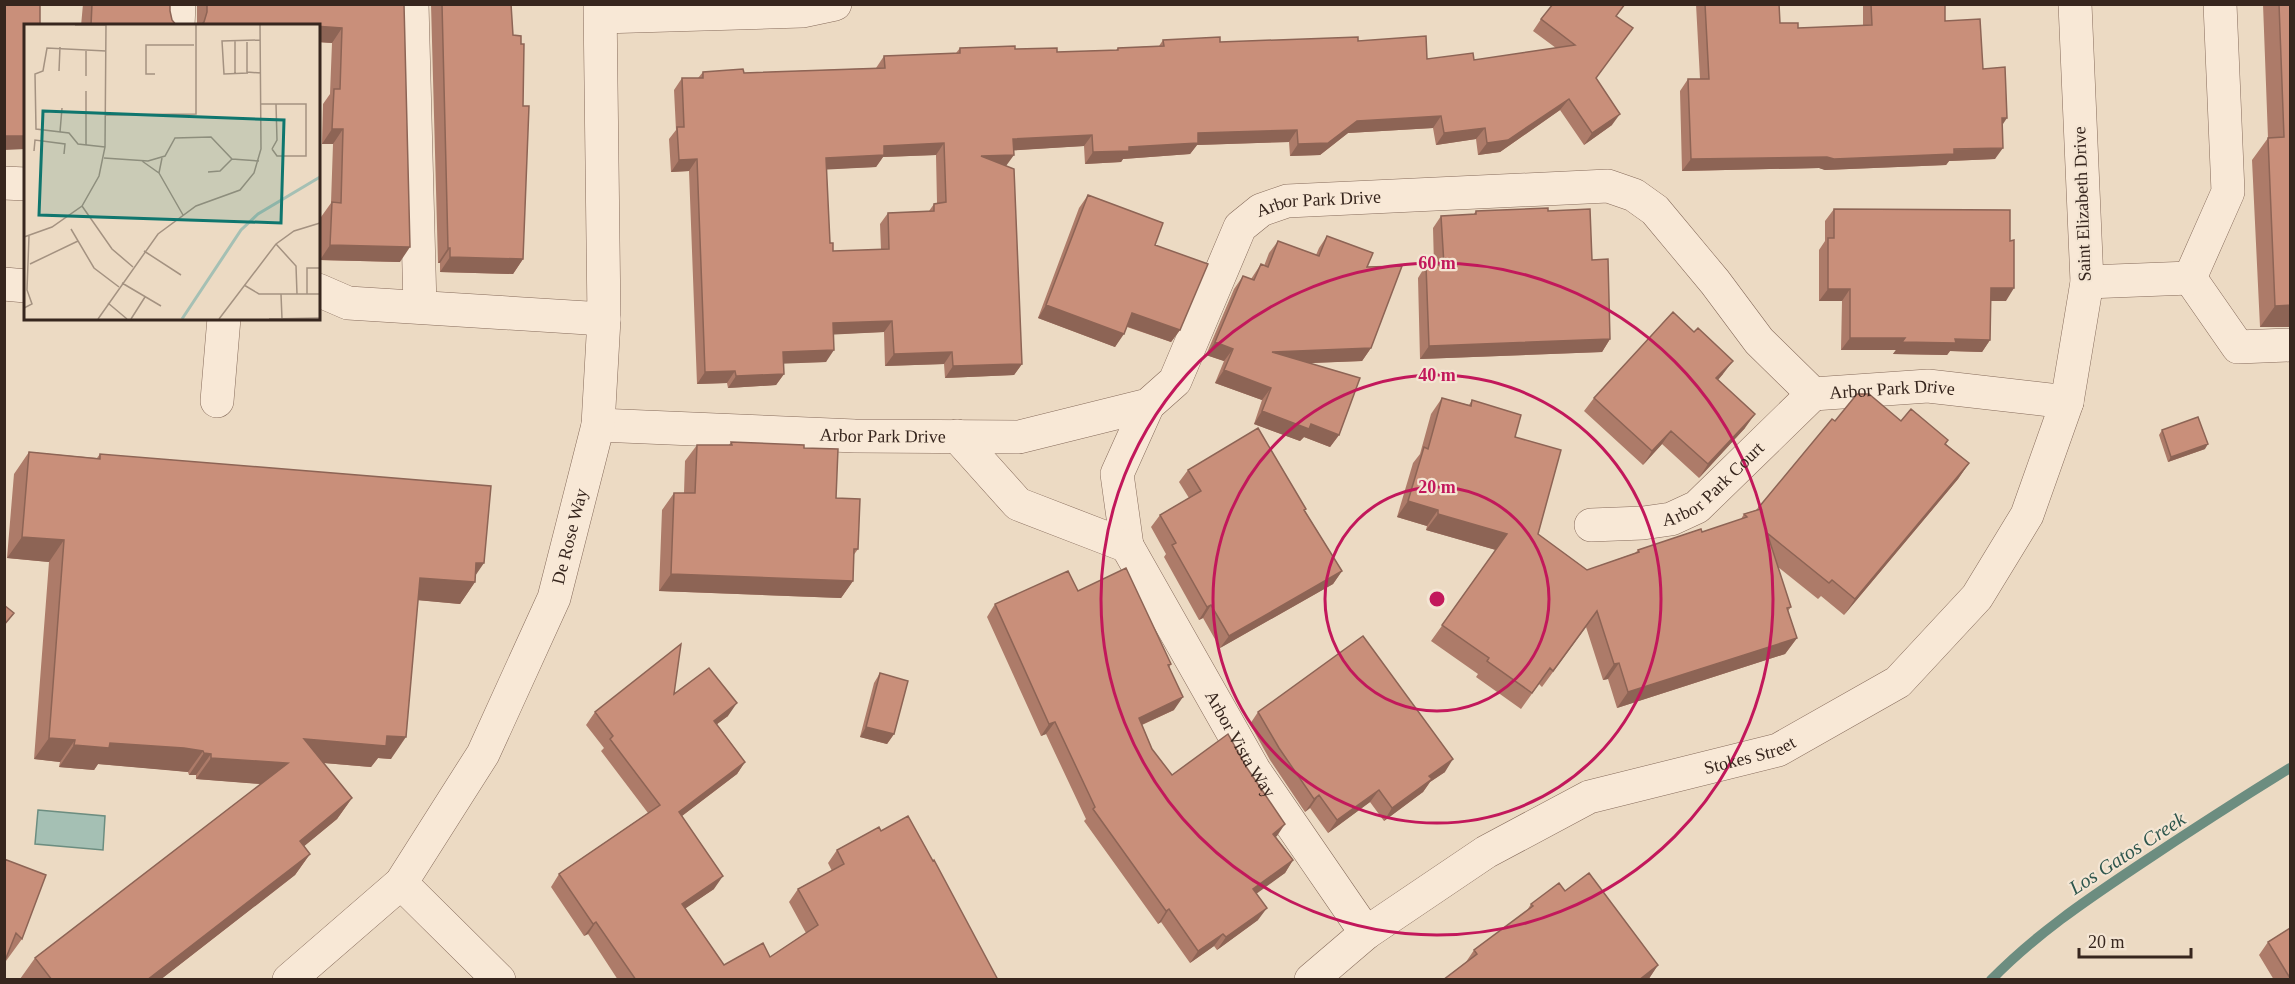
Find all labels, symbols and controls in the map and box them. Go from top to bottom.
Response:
inset map [24,24,320,320]
street label: Saint Elizabeth Drive [2069,126,2095,282]
street label: Arbor Park Drive [1254,187,1381,221]
text: 60 m [1418,253,1456,273]
text: 40 m [1418,365,1456,385]
street label: Arbor Park Drive [1829,376,1956,403]
street label: Arbor Park Drive [819,425,946,447]
street label: Arbor Park Court [1661,438,1768,530]
text: 20 m [1418,477,1456,497]
street label: De Rose Way [548,486,591,586]
centre of rings [1427,589,1447,609]
street label: Arbor Vista Way [1201,687,1280,801]
street label: Stokes Street [1702,732,1799,778]
water label: Los Gatos Creek [2064,807,2190,899]
scale bar [2079,921,2192,959]
text: 20 m [2088,932,2125,952]

